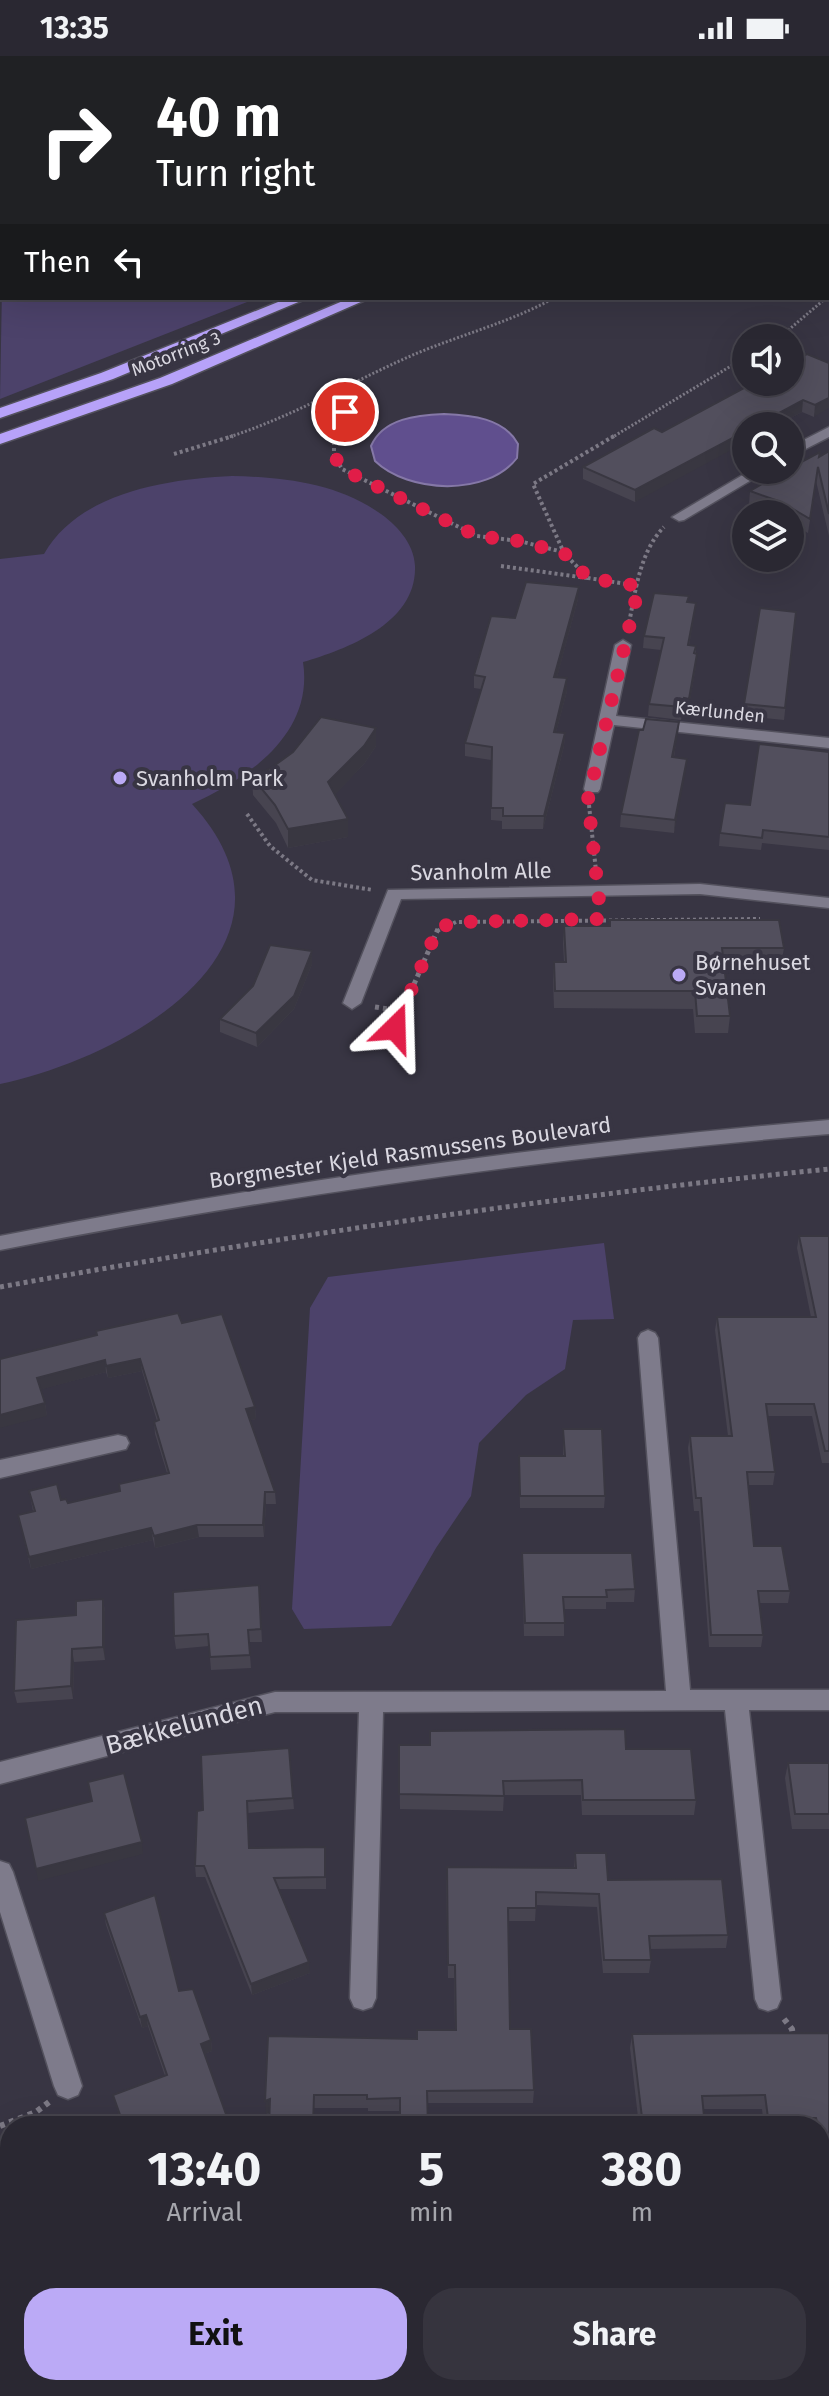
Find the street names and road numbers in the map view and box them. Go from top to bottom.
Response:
street label: Motorring 3 [128,327,224,381]
street label: Kærlunden [674,696,766,728]
street label: Svanholm Alle [410,857,552,886]
street label: Borgmester Kjeld Rasmussens Boulevard [207,1111,613,1194]
street label: Bækkelunden [102,1690,266,1761]

